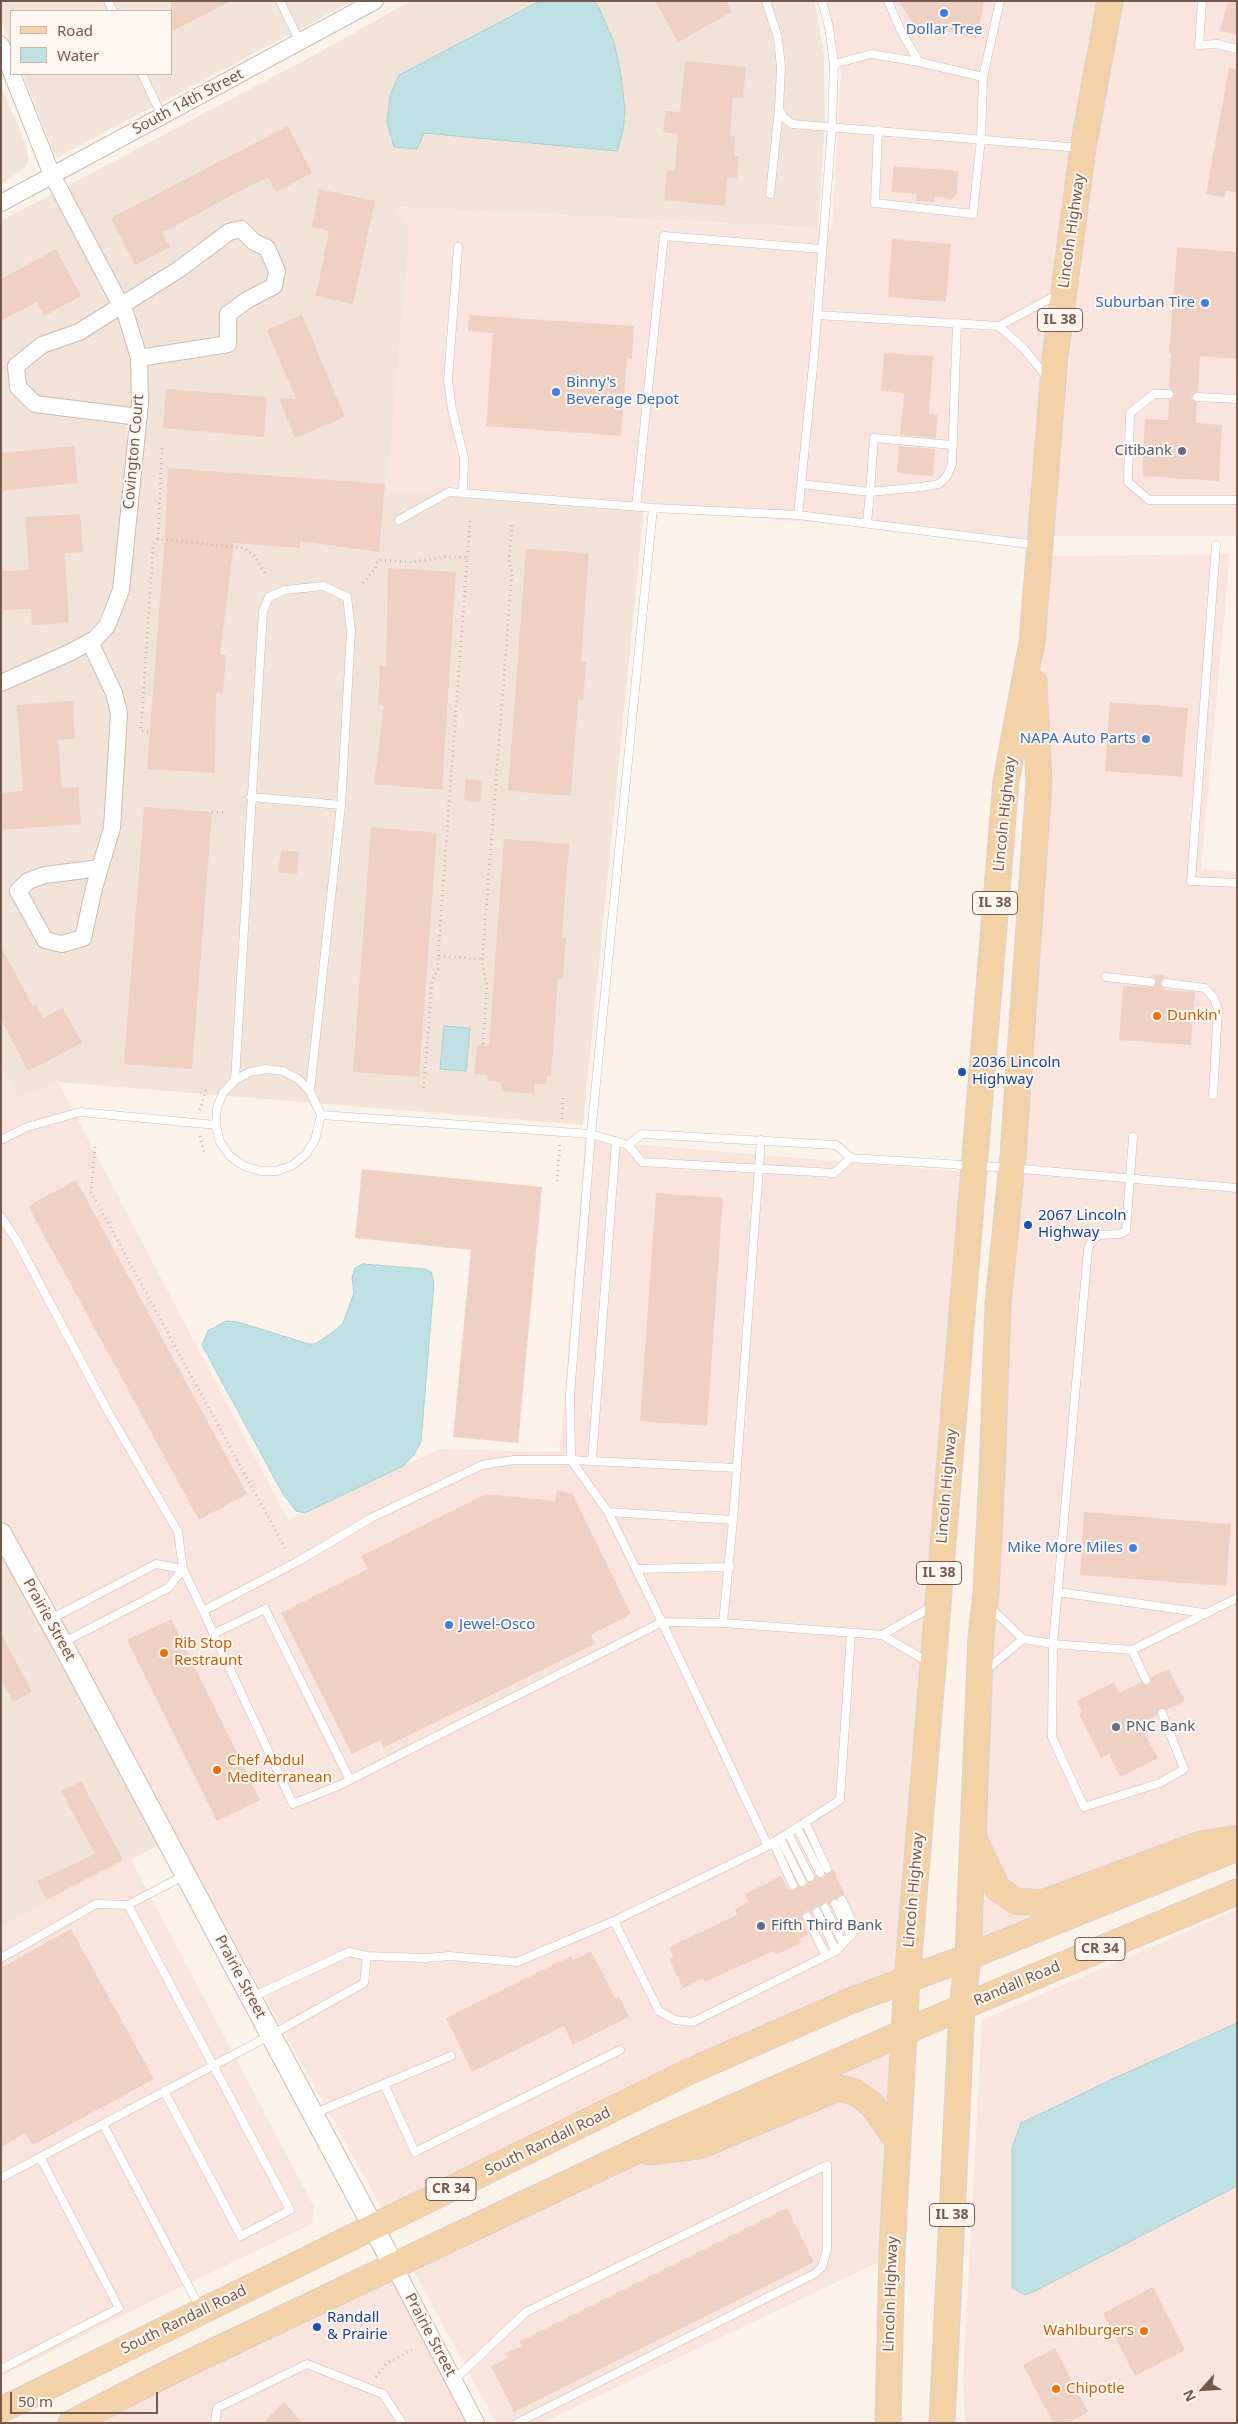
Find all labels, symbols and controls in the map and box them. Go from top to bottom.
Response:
marker: Dollar Tree [938,7,950,19]
legend [10,10,172,75]
text: Road [57,20,93,40]
place label: Dollar Tree [906,21,982,39]
text: Water [57,45,99,65]
street label: South 14th Street [130,65,246,139]
street label: Lincoln Highway [1055,172,1089,290]
place label: Suburban Tire [1095,294,1195,312]
marker: Suburban Tire [1199,297,1211,309]
road number: IL 38 [1038,308,1082,332]
place label: Binny's Beverage Depot [566,374,679,409]
marker: Binny's Beverage Depot [550,386,562,398]
street label: Covington Court [120,394,148,510]
place label: Citibank [1114,442,1172,460]
marker: Citibank [1176,445,1188,457]
place label: NAPA Auto Parts [1020,730,1136,748]
marker: NAPA Auto Parts [1140,733,1152,745]
street label: Lincoln Highway [990,756,1020,872]
road number: IL 38 [972,891,1018,914]
place label: Dunkin' [1167,1007,1221,1025]
marker: Dunkin' [1151,1010,1163,1022]
place label: 2036 Lincoln Highway [972,1054,1061,1089]
marker: 2036 Lincoln Highway [956,1066,968,1078]
place label: 2067 Lincoln Highway [1038,1207,1127,1242]
marker: 2067 Lincoln Highway [1022,1219,1034,1231]
street label: Lincoln Highway [933,1428,961,1544]
place label: Mike More Miles [1007,1539,1123,1557]
marker: Mike More Miles [1127,1542,1139,1554]
road number: IL 38 [916,1562,962,1585]
street label: Prairie Street [19,1576,79,1664]
place label: Jewel-Osco [459,1616,535,1634]
marker: Jewel-Osco [443,1619,455,1631]
place label: Rib Stop Restraunt [174,1635,243,1670]
marker: Rib Stop Restraunt [158,1647,170,1659]
place label: PNC Bank [1126,1718,1195,1736]
marker: PNC Bank [1110,1721,1122,1733]
place label: Chef Abdul Mediterranean [227,1752,332,1787]
marker: Chef Abdul Mediterranean [211,1764,223,1776]
street label: Lincoln Highway [900,1832,928,1948]
place label: Fifth Third Bank [771,1917,882,1935]
marker: Fifth Third Bank [755,1920,767,1932]
street label: Prairie Street [211,1932,269,2022]
road number: CR 34 [1075,1938,1125,1960]
street label: Randall Road [971,1958,1063,2010]
street label: South Randall Road [482,2104,614,2180]
road number: CR 34 [426,2178,476,2200]
road number: IL 38 [930,2204,974,2226]
street label: Lincoln Highway [880,2236,902,2352]
street label: South Randall Road [118,2282,250,2358]
street label: Prairie Street [401,2290,459,2380]
place label: Randall & Prairie [327,2309,388,2344]
marker: Randall & Prairie [311,2321,323,2333]
place label: Wahlburgers [1043,2322,1134,2340]
marker: Wahlburgers [1138,2325,1150,2337]
north arrow [1178,2364,1228,2414]
place label: Chipotle [1066,2380,1125,2398]
scale bar [12,2382,160,2414]
marker: Chipotle [1050,2383,1062,2395]
text: N [1178,2387,1200,2405]
text: 50 m [18,2391,53,2411]

